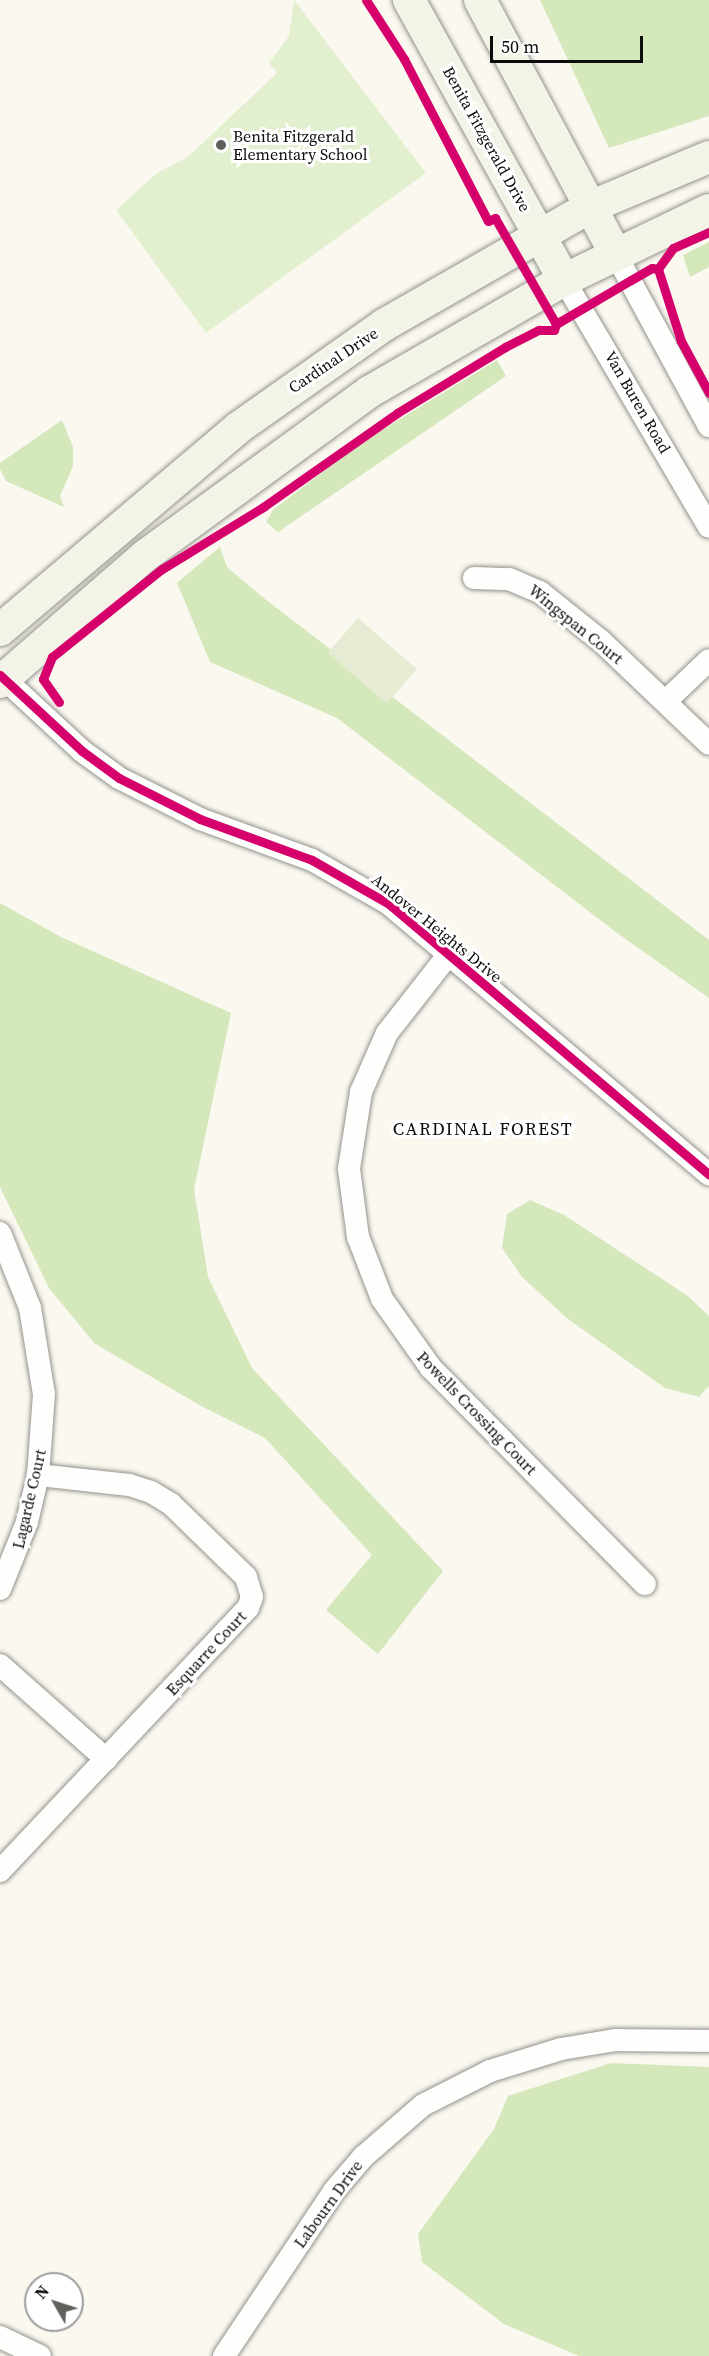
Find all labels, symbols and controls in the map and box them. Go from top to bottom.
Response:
scale bar [493,24,646,62]
text: 50 m [501,34,539,59]
street label: Benita Fitzgerald Drive [439,63,535,215]
place label: Benita Fitzgerald Elementary School [233,126,367,164]
marker: Benita Fitzgerald Elementary School [214,138,228,152]
street label: Cardinal Drive [285,323,381,397]
street label: Van Buren Road [601,348,675,456]
street label: Wingspan Court [525,580,627,668]
street label: Andover Heights Drive [368,870,506,986]
district label: CARDINAL FOREST [393,1118,573,1140]
street label: Powells Crossing Court [413,1347,541,1479]
street label: Lagarde Court [8,1447,50,1551]
street label: Esquarre Court [162,1607,250,1699]
street label: Labourn Drive [290,2156,366,2252]
north arrow [24,2272,84,2332]
text: N [29,2280,54,2303]

